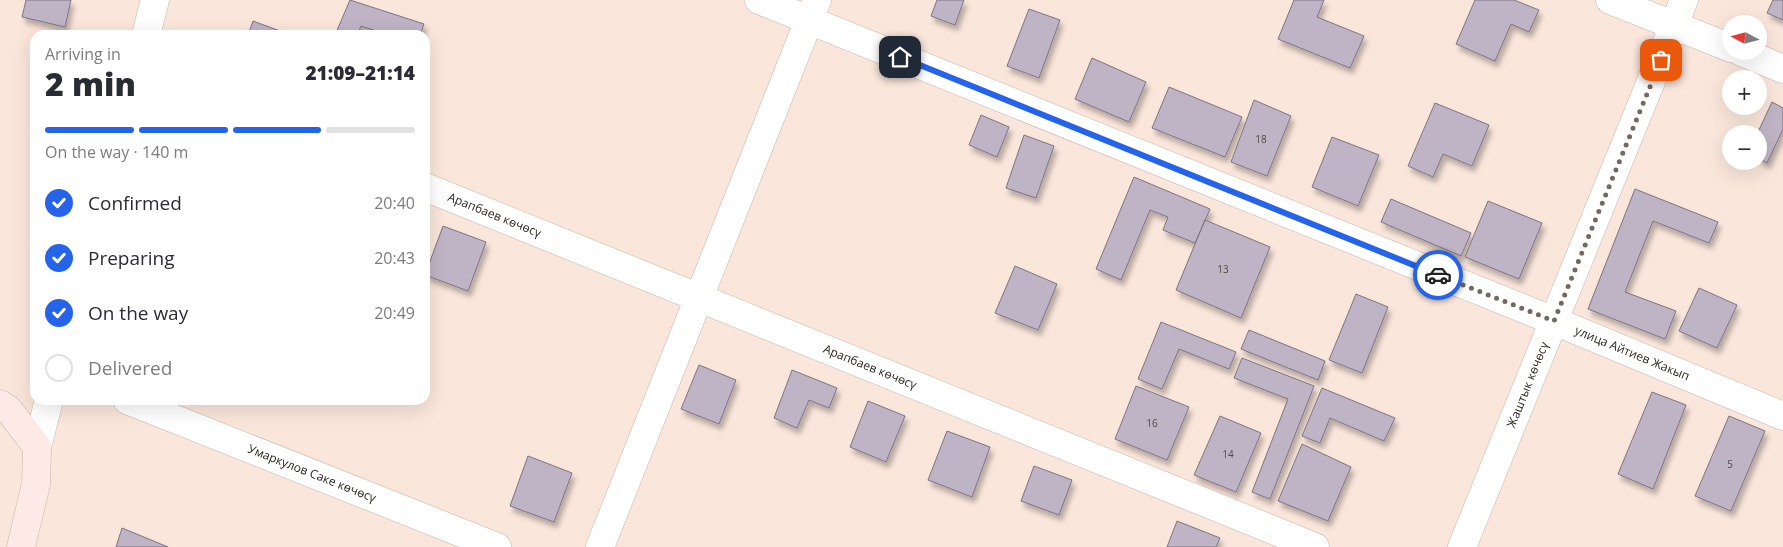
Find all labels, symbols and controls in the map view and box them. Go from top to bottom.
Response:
north arrow [1722,15,1768,60]
map controls [1722,15,1767,170]
pin [879,36,921,78]
pin [1640,39,1682,81]
text: Arriving in [45,43,121,65]
icon: home [886,43,914,71]
icon: bag [1647,46,1675,74]
text: 21:09–21:14 [305,60,415,86]
text: 2 min [45,62,136,105]
button: + [1722,70,1767,115]
button: − [1722,125,1767,170]
house number: 18 [1255,132,1267,146]
text: On the way · 140 m [45,141,188,163]
street label: Арапбаев көчөсү [445,188,544,241]
icon: check [45,189,73,217]
text: Confirmed [88,190,182,216]
text: 20:40 [374,192,415,214]
icon: check [45,244,73,272]
text: Preparing [88,245,175,271]
text: 20:43 [374,247,415,269]
courier [1413,250,1463,300]
icon: car [1424,261,1452,289]
house number: 13 [1217,262,1229,276]
icon: check [45,299,73,327]
text: On the way [88,300,188,326]
text: 20:49 [374,302,415,324]
street label: улица Айтиев Жакып [1572,322,1692,384]
street label: Жаштык көчөсү [1502,339,1552,430]
street label: Арапбаев көчөсү [821,340,919,393]
text: Delivered [88,355,172,381]
house number: 16 [1146,416,1158,430]
street label: Умаркулов Саке көчөсү [246,440,379,506]
house number: 14 [1222,447,1234,461]
house number: 5 [1727,457,1733,471]

